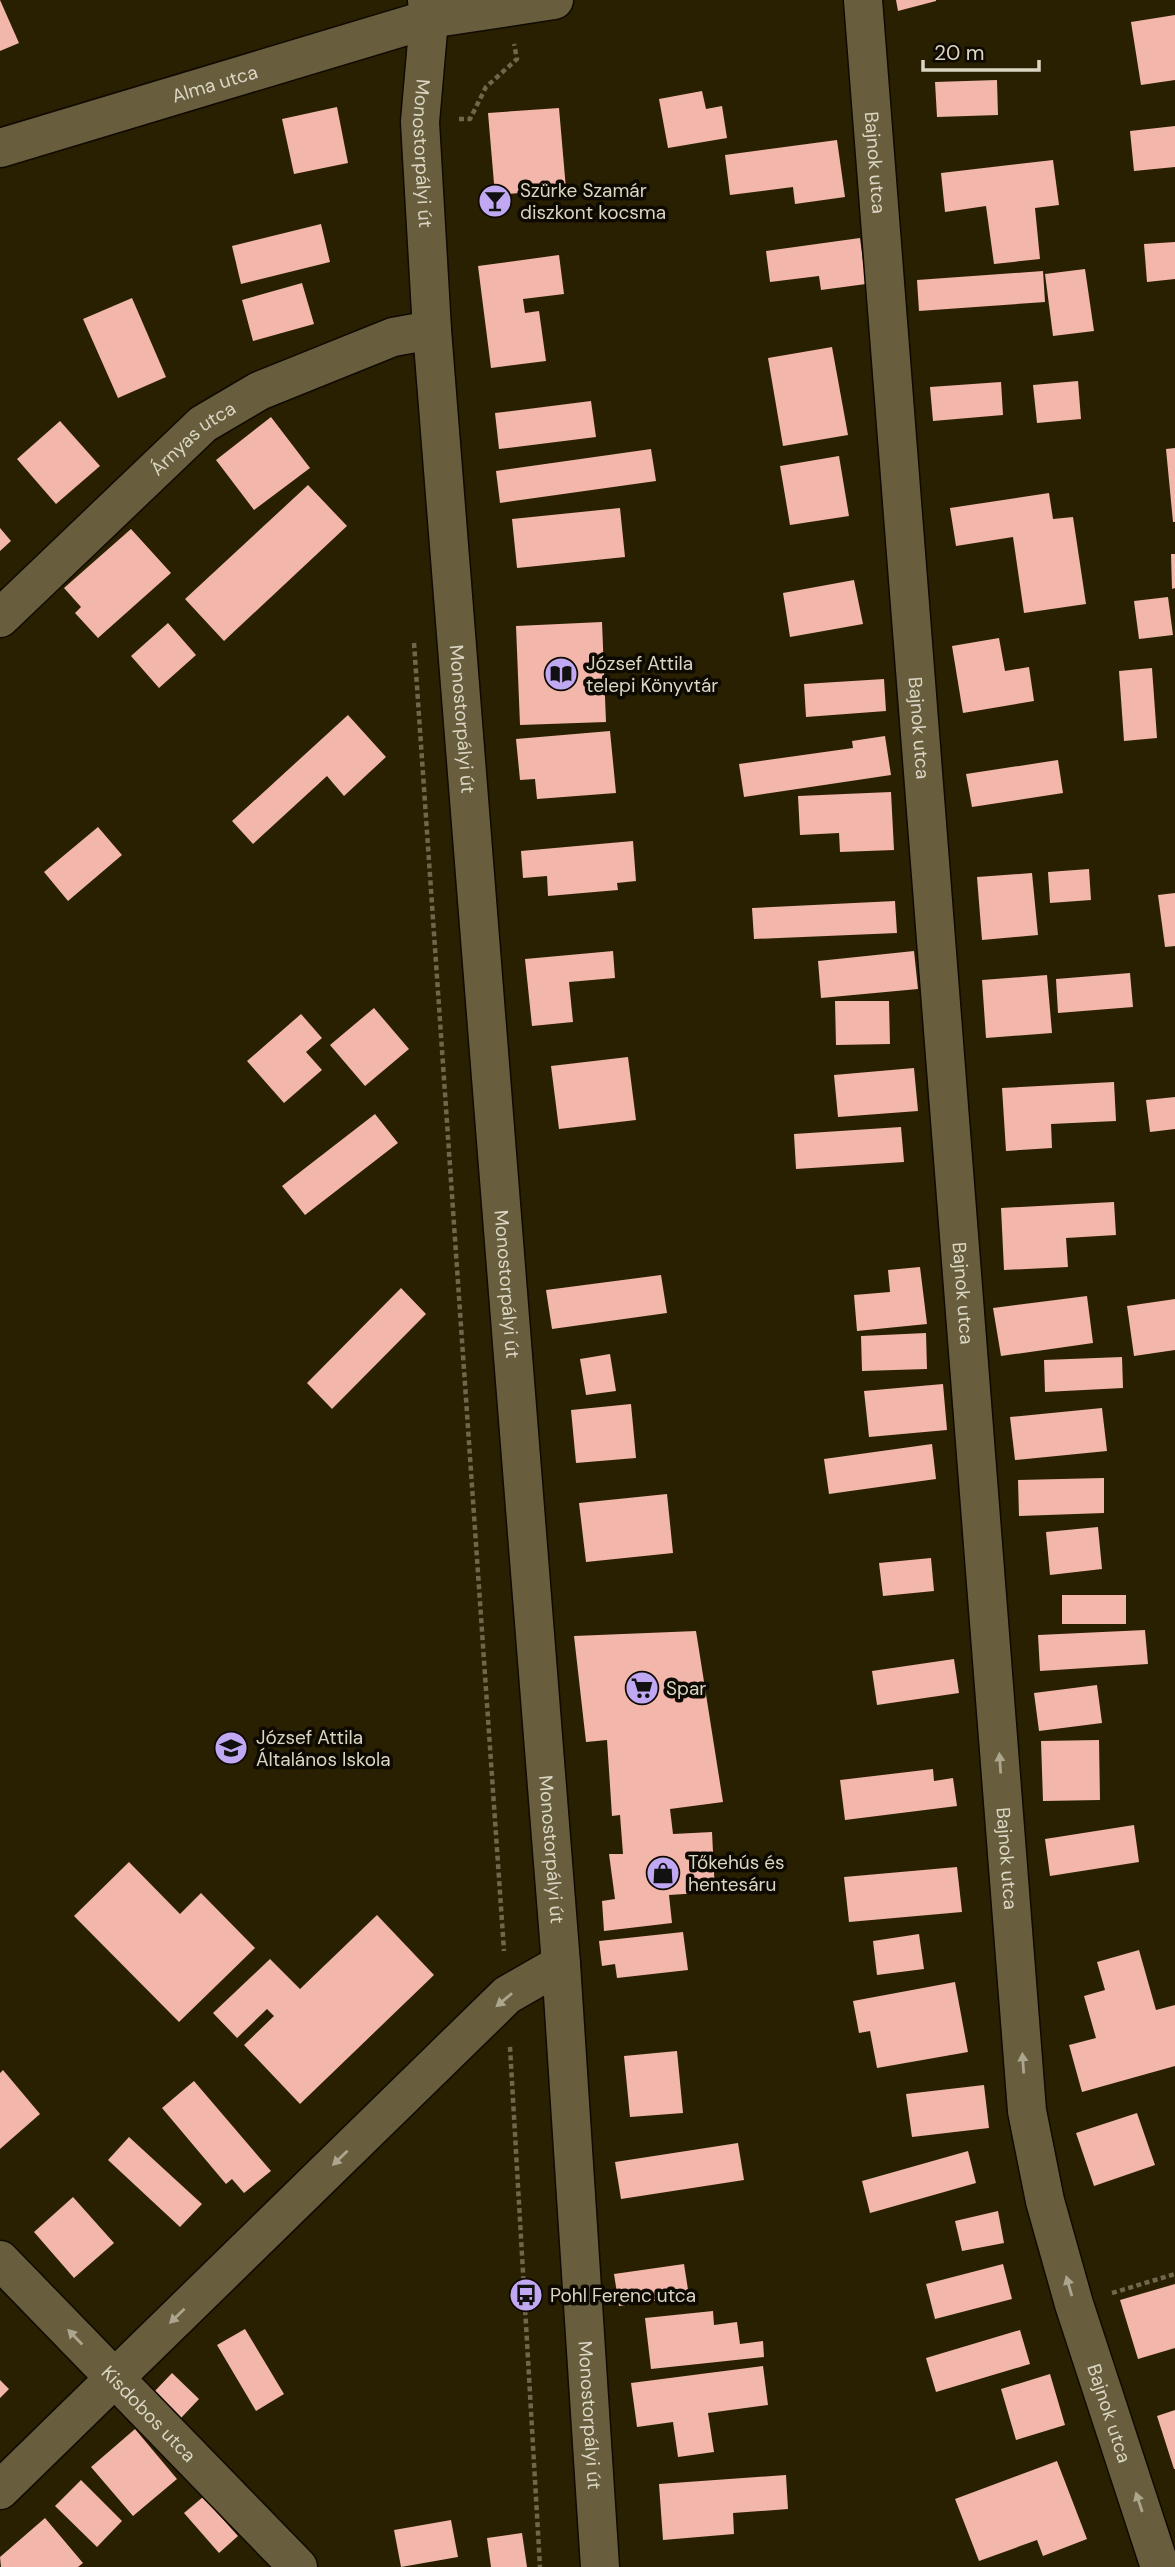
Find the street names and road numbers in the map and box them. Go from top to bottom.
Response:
street label: Alma utca [169,59,261,109]
street label: Monostorpályi út [407,78,438,229]
street label: Bajnok utca [859,110,892,215]
street label: Árnyas utca [145,396,240,481]
street label: Monostorpályi út [444,644,481,794]
street label: Bajnok utca [903,676,935,780]
street label: Monostorpályi út [489,1209,525,1360]
street label: Bajnok utca [947,1241,979,1345]
street label: Monostorpályi út [533,1774,570,1925]
street label: Bajnok utca [990,1806,1023,1911]
street label: Monostorpályi út [572,2340,607,2490]
street label: Kisdobos utca [96,2360,201,2468]
street label: Bajnok utca [1081,2361,1137,2466]

